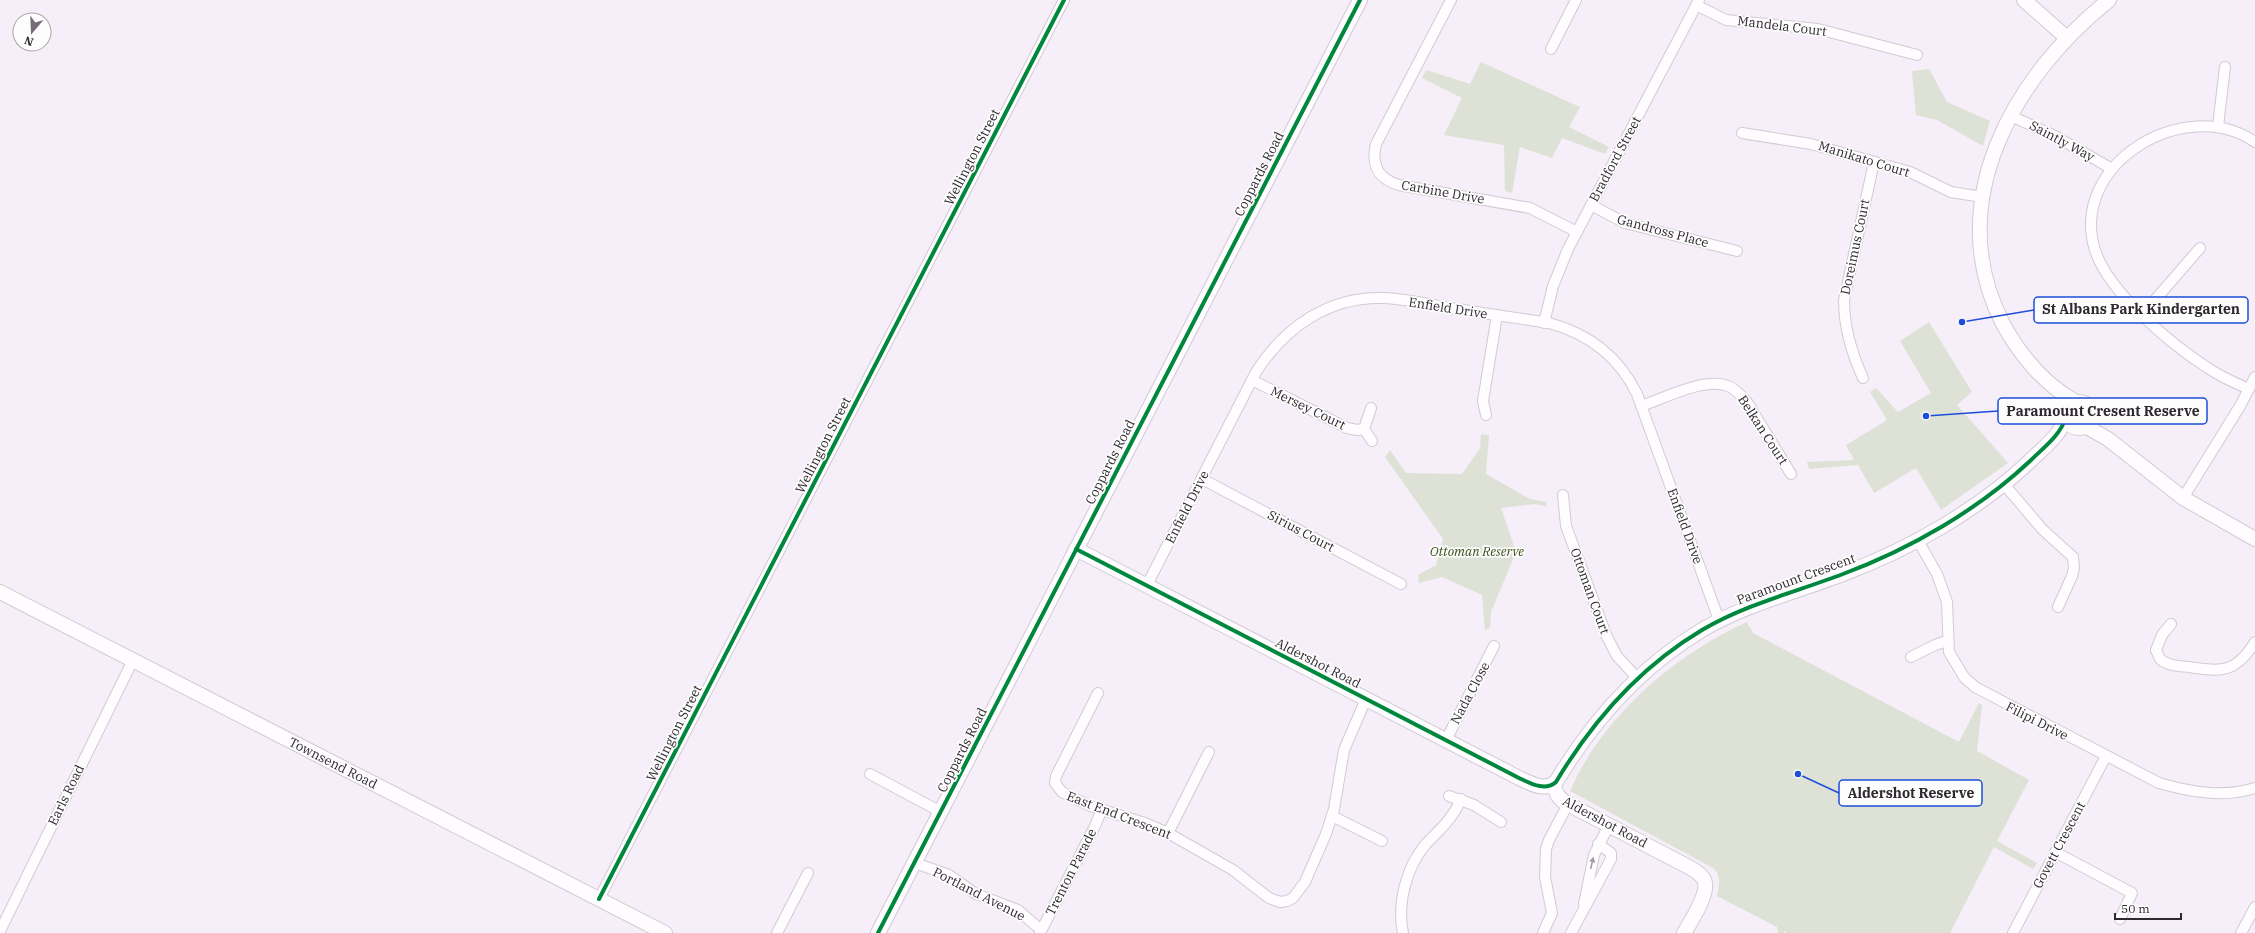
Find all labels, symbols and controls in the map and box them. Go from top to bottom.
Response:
north arrow [12,12,52,52]
street label: Mandela Court [1736,12,1828,40]
text: N [22,33,35,49]
street label: Wellington Street [940,106,1004,208]
street label: Bradford Street [1585,113,1645,205]
street label: Saintly Way [2027,117,2098,165]
street label: Coppards Road [1230,129,1288,219]
street label: Manikato Court [1816,137,1912,181]
street label: Carbine Drive [1400,176,1486,208]
street label: Doreimus Court [1837,197,1874,296]
street label: Gandross Place [1615,211,1711,251]
street label: Enfield Drive [1407,293,1489,323]
callout: St Albans Park Kindergarten [2034,297,2248,323]
text: St Albans Park Kindergarten [2042,300,2240,318]
street label: Mersey Court [1268,383,1349,434]
street label: Belkan Court [1734,392,1792,468]
street label: Wellington Street [791,394,855,496]
callout: Paramount Cresent Reserve [1998,398,2207,424]
text: Paramount Cresent Reserve [2006,402,2200,420]
street label: Coppards Road [1081,417,1139,507]
street label: Enfield Drive [1161,468,1213,546]
street label: Enfield Drive [1663,486,1707,566]
street label: Sirius Court [1265,506,1338,556]
park label: Ottoman Reserve [1430,543,1524,560]
street label: Ottoman Court [1567,545,1614,637]
street label: Paramount Crescent [1734,549,1858,608]
street label: Aldershot Road [1272,634,1364,692]
street label: Nada Close [1446,659,1494,727]
street label: Wellington Street [642,682,706,784]
street label: Filipi Drive [2003,698,2071,744]
street label: Coppards Road [933,705,991,795]
street label: Townsend Road [286,733,380,793]
street label: Earls Road [44,762,88,828]
callout: Aldershot Reserve [1839,780,1982,806]
text: Aldershot Reserve [1848,784,1974,802]
street label: East End Crescent [1064,787,1174,843]
street label: Aldershot Road [1560,792,1650,852]
street label: Govett Crescent [2029,798,2089,891]
street label: Trenton Parade [1042,826,1100,918]
one-way arrow [1590,857,1596,869]
street label: Portland Avenue [930,863,1028,925]
scale bar [2115,895,2181,921]
text: 50 m [2121,901,2150,916]

